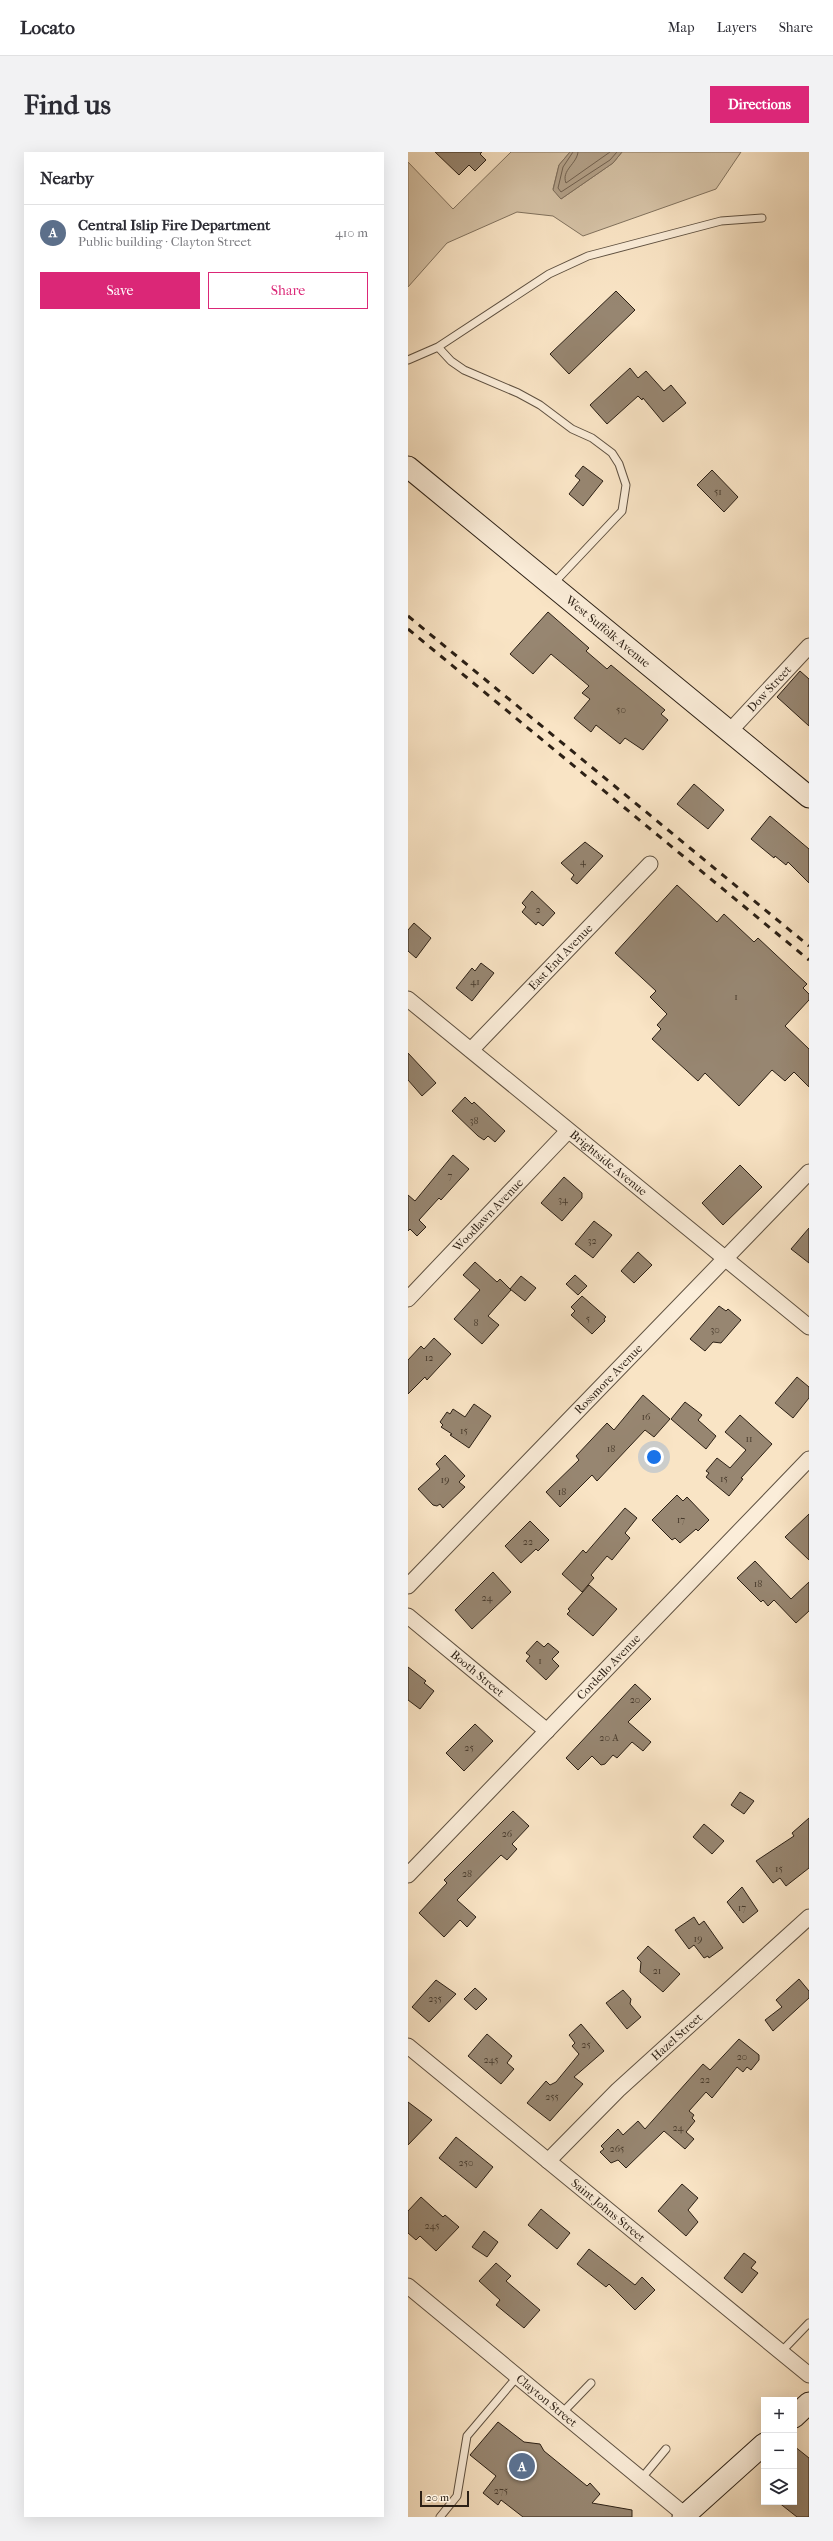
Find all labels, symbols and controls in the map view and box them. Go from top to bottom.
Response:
text: Locato [20,17,75,39]
text: Map [668,19,695,36]
text: Layers [717,19,757,36]
text: Share [779,19,813,36]
button: Directions [710,86,809,123]
text: Find us [24,88,111,121]
text: Nearby [40,168,94,188]
text: Central Islip Fire Department [78,216,270,234]
text: A [49,225,57,240]
text: 410 m [335,225,368,240]
text: Public building · Clayton Street [78,234,252,249]
button: Save [40,272,200,309]
button: Share [208,272,368,309]
house number: 51 [714,486,722,498]
street label: West Suffolk Avenue [562,592,653,670]
street label: Dow Street [744,662,795,715]
house number: 50 [616,704,626,716]
house number: 4 [580,856,587,868]
house number: 2 [535,904,541,916]
street label: East End Avenue [525,921,595,993]
house number: 41 [470,976,480,988]
house number: 1 [734,991,738,1003]
house number: 38 [469,1115,479,1127]
street label: Brightside Avenue [567,1127,650,1199]
house number: 7 [448,1170,453,1182]
street label: Woodlawn Avenue [449,1176,526,1255]
house number: 34 [558,1194,569,1206]
house number: 32 [587,1235,597,1247]
house number: 5 [586,1313,590,1325]
house number: 8 [473,1317,479,1329]
house number: 30 [710,1324,720,1336]
street label: Rossmore Avenue [571,1341,645,1417]
house number: 12 [425,1352,433,1364]
house number: 16 [642,1411,651,1423]
house number: 15 [460,1425,468,1437]
house number: 11 [745,1433,753,1445]
house number: 18 [607,1443,615,1455]
your location [644,1447,664,1467]
house number: 15 [720,1473,728,1485]
house number: 19 [441,1474,449,1486]
house number: 18 [558,1486,566,1498]
house number: 17 [677,1514,685,1526]
house number: 22 [523,1536,533,1548]
house number: 18 [754,1578,762,1590]
house number: 24 [481,1592,494,1604]
street label: Cordello Avenue [574,1631,643,1703]
street label: Booth Street [448,1647,507,1700]
house number: 1 [538,1655,542,1667]
house number: 20 [630,1694,640,1706]
house number: 20 A [599,1732,619,1744]
house number: 25 [464,1742,474,1754]
house number: 26 [502,1828,513,1840]
house number: 15 [775,1863,783,1875]
house number: 28 [462,1868,472,1880]
house number: 17 [738,1902,746,1914]
house number: 19 [694,1933,702,1945]
house number: 21 [653,1965,661,1977]
house number: 235 [428,1993,442,2005]
street label: Hazel Street [648,2010,706,2063]
house number: 25 [581,2039,591,2051]
house number: 20 [737,2051,747,2063]
house number: 245 [483,2054,499,2066]
house number: 22 [700,2074,710,2086]
house number: 255 [545,2091,559,2103]
house number: 24 [672,2122,685,2134]
house number: 265 [610,2143,624,2155]
house number: 250 [459,2157,473,2169]
street label: Saint Johns Street [568,2176,649,2245]
house number: 245 [424,2220,440,2232]
street label: Clayton Street [513,2371,581,2430]
map controls [761,2397,797,2505]
button: + [761,2397,797,2433]
button: − [761,2433,797,2469]
pin: A [509,2451,535,2481]
button: layers [761,2469,797,2505]
house number: 275 [494,2485,508,2497]
scale bar [420,2489,469,2508]
text: 20 m [426,2491,449,2504]

